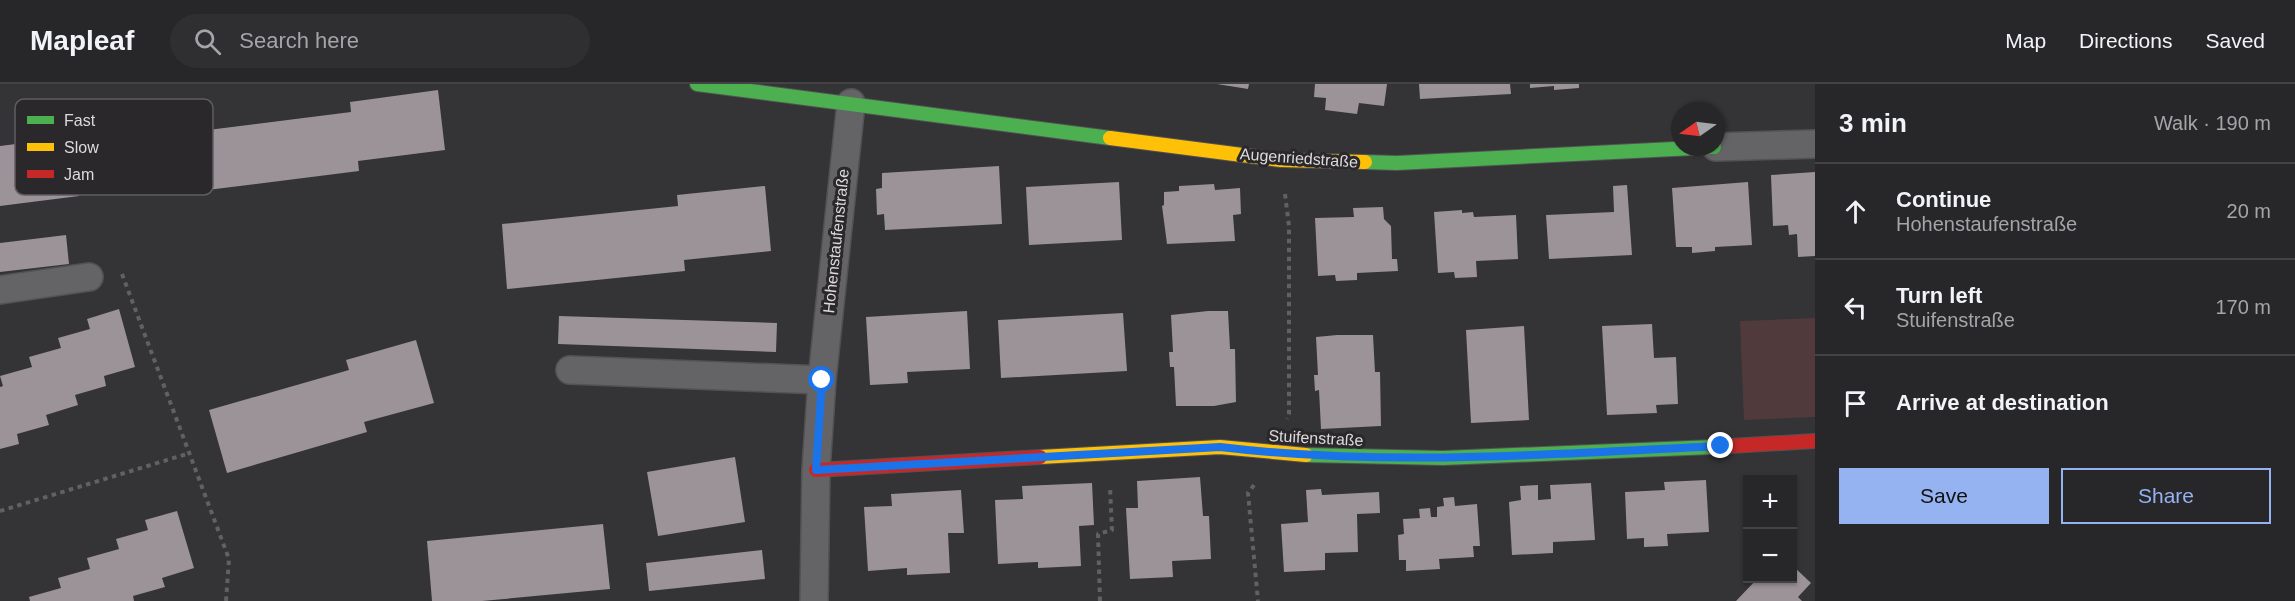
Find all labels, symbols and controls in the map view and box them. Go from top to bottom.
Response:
search box [170,14,590,68]
text: Mapleaf [30,25,134,56]
icon: search [191,25,224,58]
text: Search here [239,28,359,53]
text: Map [2005,29,2046,52]
text: Directions [2079,29,2172,52]
text: Saved [2205,29,2265,52]
legend [15,99,213,195]
north arrow [1671,102,1725,156]
text: 3 min [1839,108,1907,138]
text: Fast [64,112,96,129]
text: Walk · 190 m [2154,112,2271,134]
text: Slow [64,139,99,156]
street label: Augenriedstraße [1239,145,1359,171]
text: Jam [64,166,94,183]
street label: Hohenstaufenstraße [820,168,852,314]
text: Continue [1896,187,1991,212]
icon: ahead [1839,195,1872,228]
text: 20 m [2227,200,2271,222]
text: Hohenstaufenstraße [1896,213,2077,235]
text: Turn left [1896,283,1982,308]
icon: left [1839,291,1872,324]
text: 170 m [2215,296,2271,318]
text: Stuifenstraße [1896,309,2015,331]
route start [808,366,834,392]
icon: arrive [1839,387,1872,420]
text: Arrive at destination [1896,390,2109,415]
street label: Stuifenstraße [1268,427,1364,449]
route end [1707,432,1733,458]
button: Save [1839,468,2049,524]
button: Share [2061,468,2271,524]
map controls [1743,475,1797,583]
button: + [1743,475,1797,529]
button: − [1743,529,1797,583]

